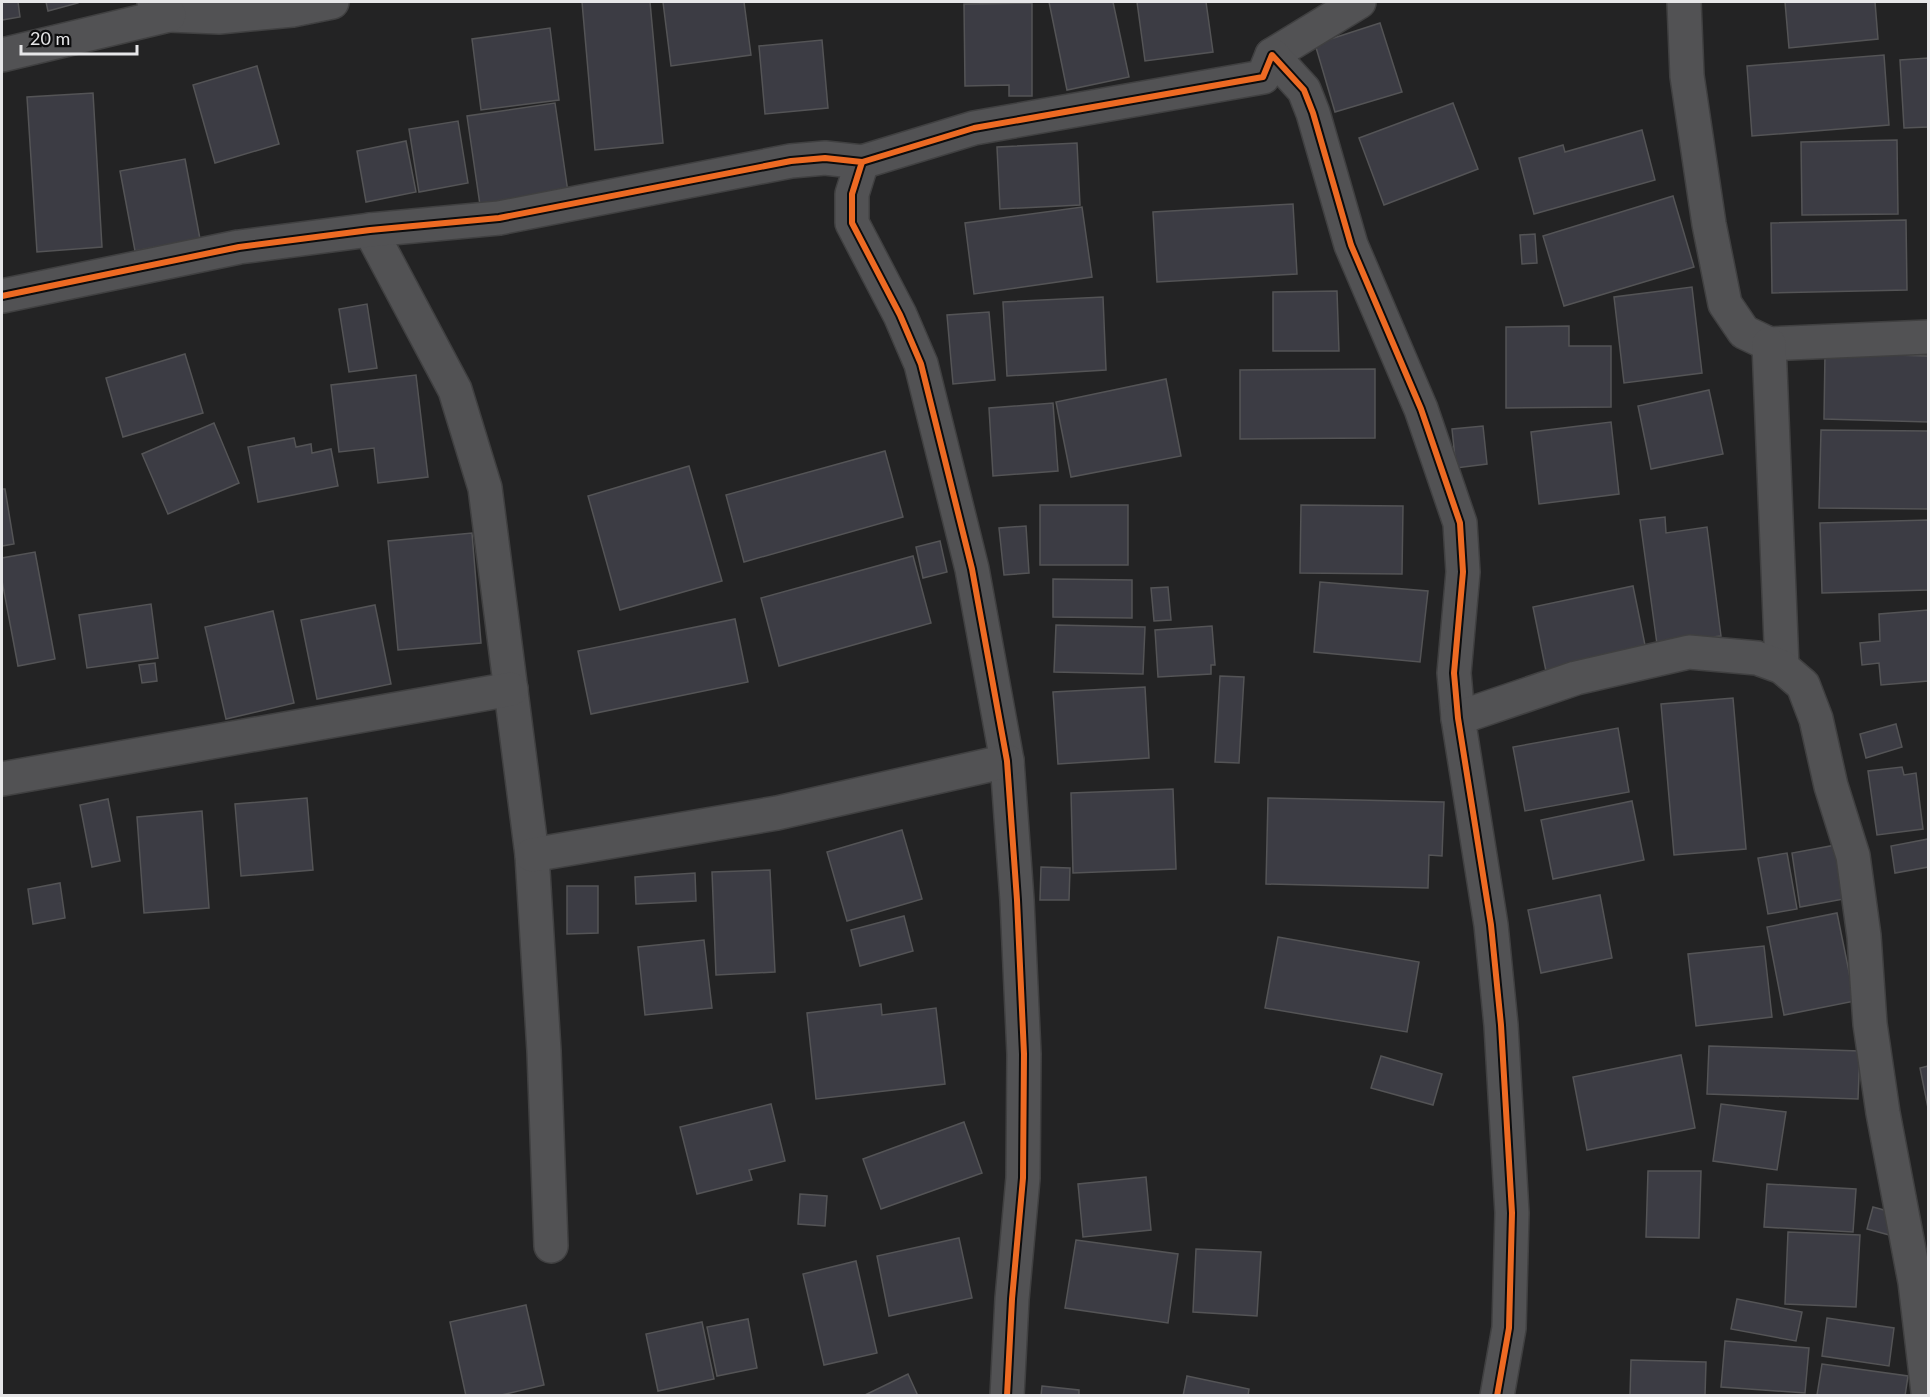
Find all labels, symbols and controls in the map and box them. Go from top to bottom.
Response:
scale bar [21,18,136,56]
text: 20 m [30,27,70,49]

